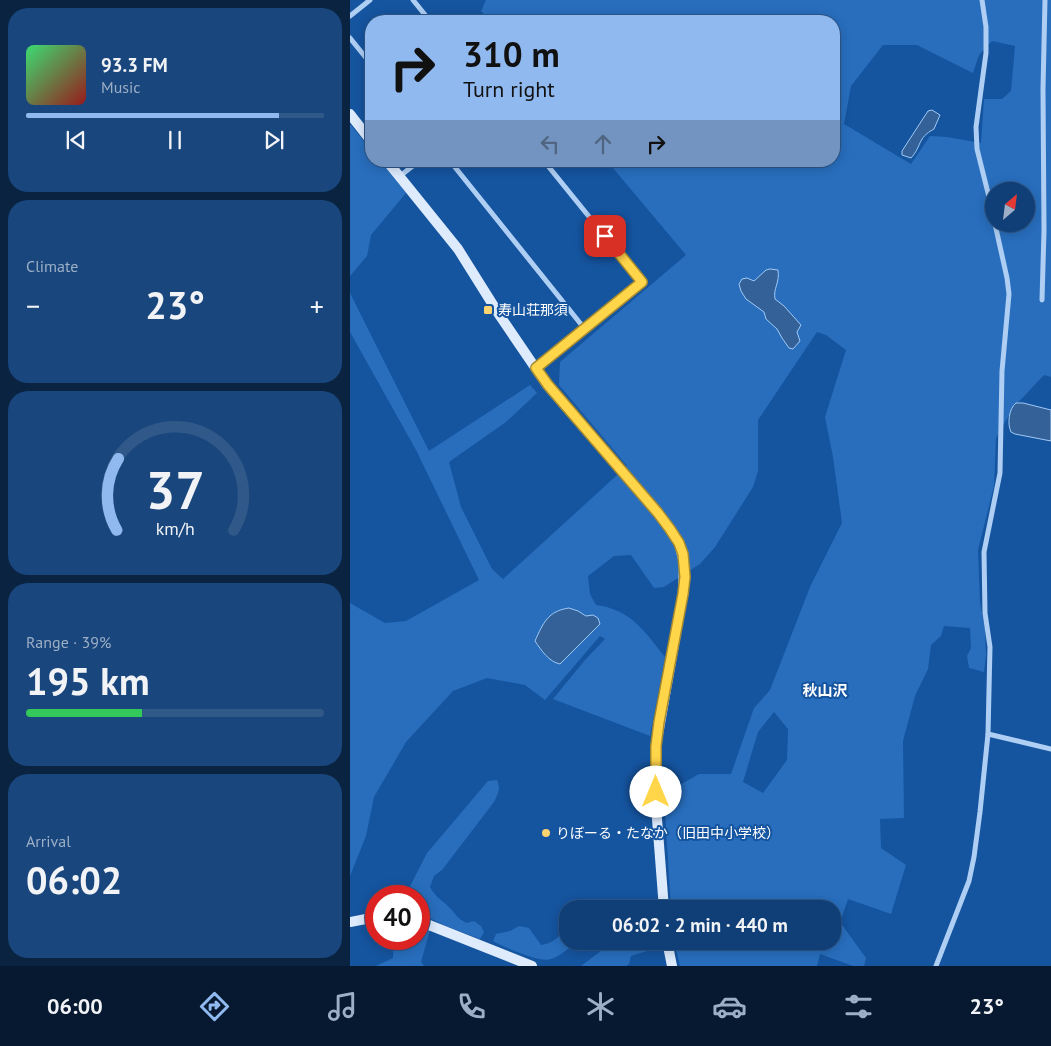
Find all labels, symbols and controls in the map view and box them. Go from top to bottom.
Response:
text: 310 m [463,31,560,77]
icon: right [380,35,445,100]
text: 93.3 FM [101,53,168,77]
text: Turn right [463,75,555,103]
text: Music [101,77,141,97]
icon: previous [62,126,90,154]
icon: pause [161,126,189,154]
icon: next [260,126,288,154]
icon: left [536,130,564,158]
icon: ahead [589,130,617,158]
icon: right [642,130,670,158]
north arrow [985,182,1035,232]
map controls [985,182,1035,232]
pin [584,215,626,257]
icon: arrive [591,222,619,250]
text: Climate [26,256,78,276]
text: 23° [145,280,205,329]
text: − [26,287,40,324]
text: + [310,287,324,324]
place label: 寿山荘那須 [498,301,568,319]
marker: 寿山荘那須 [482,304,494,316]
text: 37 [146,456,204,523]
text: km/h [155,517,195,540]
text: Range · 39% [26,632,111,652]
text: 195 km [26,656,150,705]
district label: 秋山沢 [802,681,848,700]
position arrow [629,765,681,817]
place label: りぼーる・たなか（旧田中小学校） [556,824,780,842]
marker: りぼーる・たなか（旧田中小学校） [540,827,552,839]
text: Arrival [26,831,71,851]
text: 06:02 [26,855,122,904]
speed limit sign: 40 [365,885,430,950]
text: 06:02 · 2 min · 440 m [612,913,788,937]
icon: directions [197,989,232,1024]
icon: music [325,989,360,1024]
icon: phone [454,989,489,1024]
icon: climate [583,989,618,1024]
icon: car [712,989,747,1024]
icon: filters [841,989,876,1024]
text: 06:00 [47,992,103,1020]
text: 23° [969,992,1004,1020]

